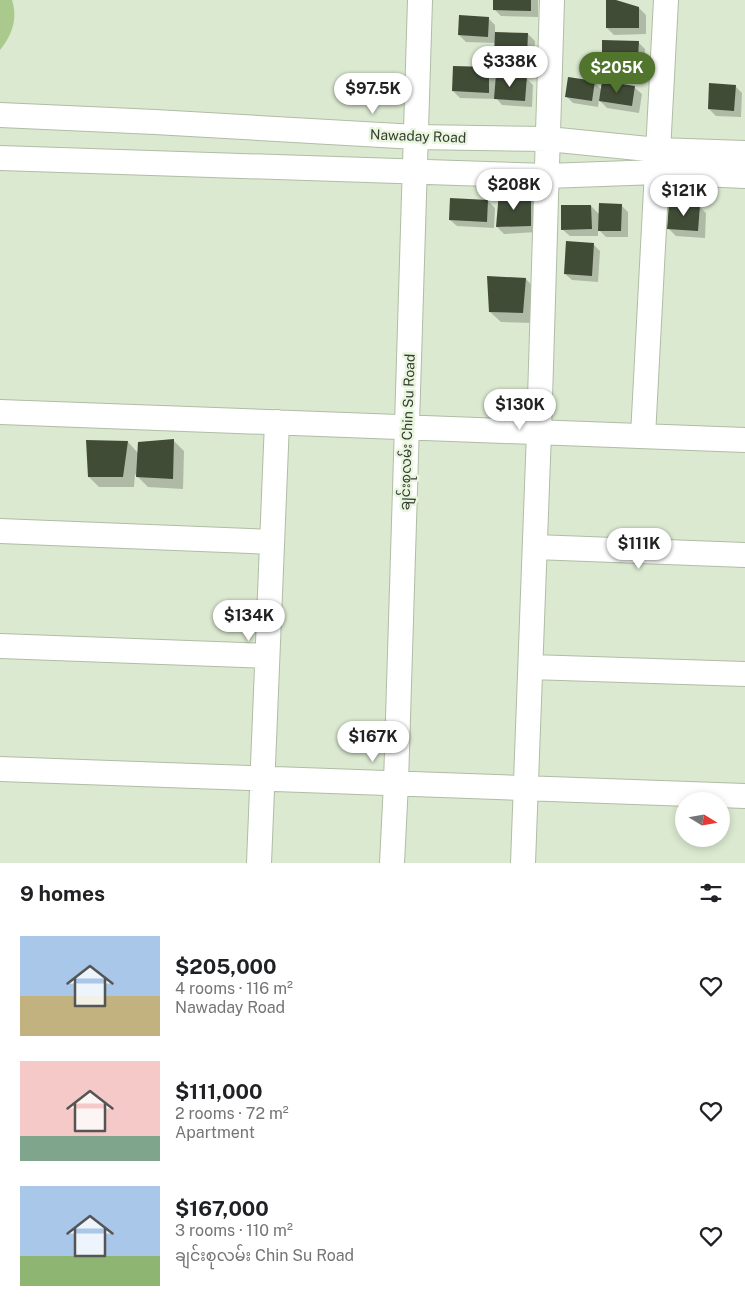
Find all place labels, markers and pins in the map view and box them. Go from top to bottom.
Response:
pin: $338K [475,46,545,88]
pin: $205K [582,52,652,94]
pin: $97.5K [332,72,414,115]
pin: $208K [479,168,549,211]
pin: $121K [649,174,719,217]
pin: $130K [485,388,555,431]
pin: $111K [604,528,674,570]
pin: $134K [214,600,284,642]
pin: $167K [338,720,408,763]

